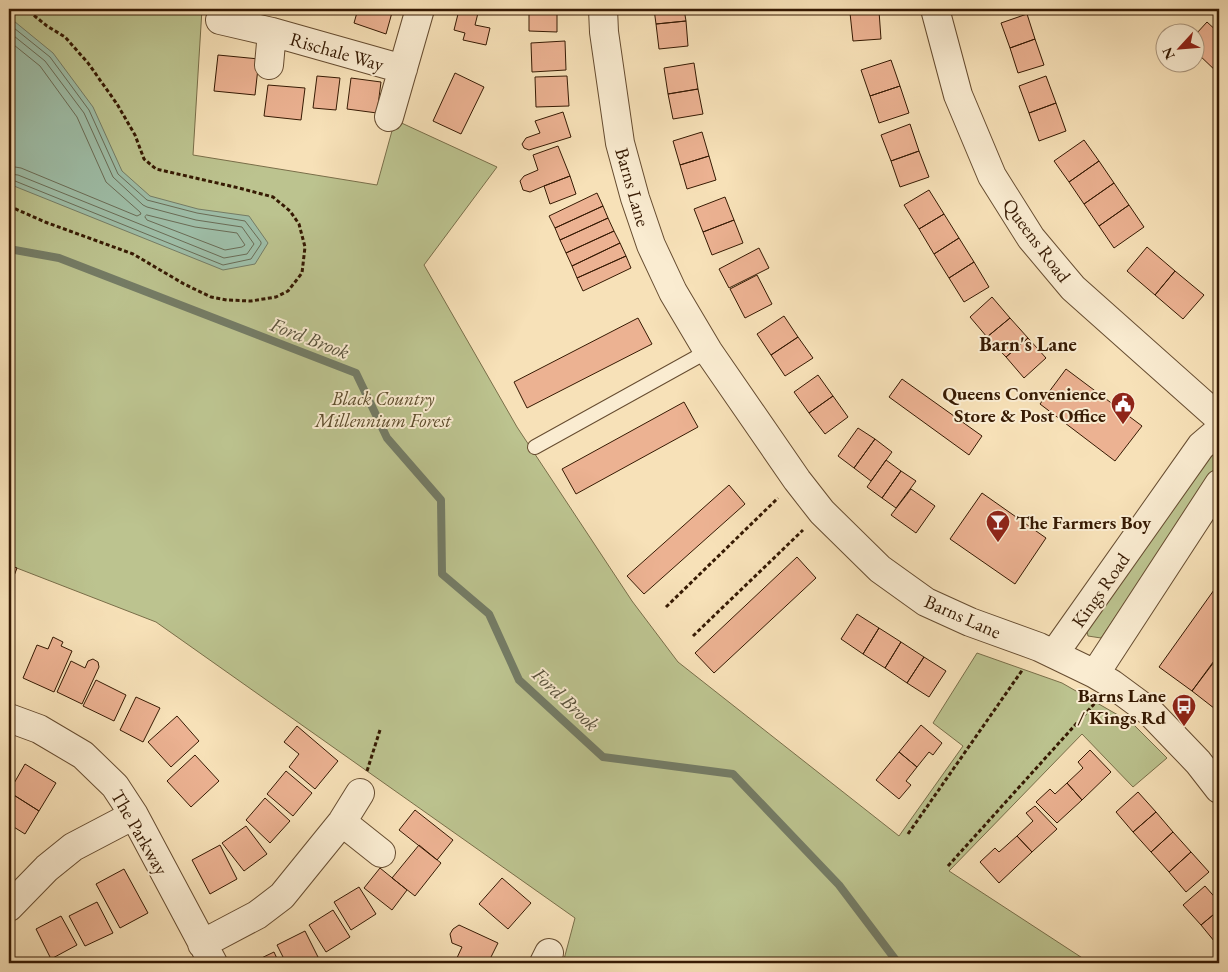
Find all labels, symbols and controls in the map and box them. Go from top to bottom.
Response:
north arrow [1156,22,1206,72]
street label: Rischale Way [287,26,387,77]
text: N [1157,44,1179,63]
street label: Barns Lane [609,145,656,230]
street label: Queens Road [997,193,1077,288]
water label: Ford Brook [266,311,353,365]
district label: Barn's Lane [979,331,1077,357]
place label: Queens Convenience Store & Post Office [942,381,1106,428]
park label: Black Country Millennium Forest [314,386,452,433]
public building icon: Queens Convenience Store & Post Office [1110,391,1136,425]
bar icon: The Farmers Boy [985,509,1011,543]
place label: The Farmers Boy [1016,510,1152,535]
street label: Kings Road [1066,548,1135,633]
street label: Barns Lane [921,589,1005,644]
water label: Ford Brook [526,661,605,737]
place label: Barns Lane / Kings Rd [1077,683,1166,730]
bus stop icon: Barns Lane / Kings Rd [1171,693,1197,727]
street label: The Parkway [105,785,174,880]

